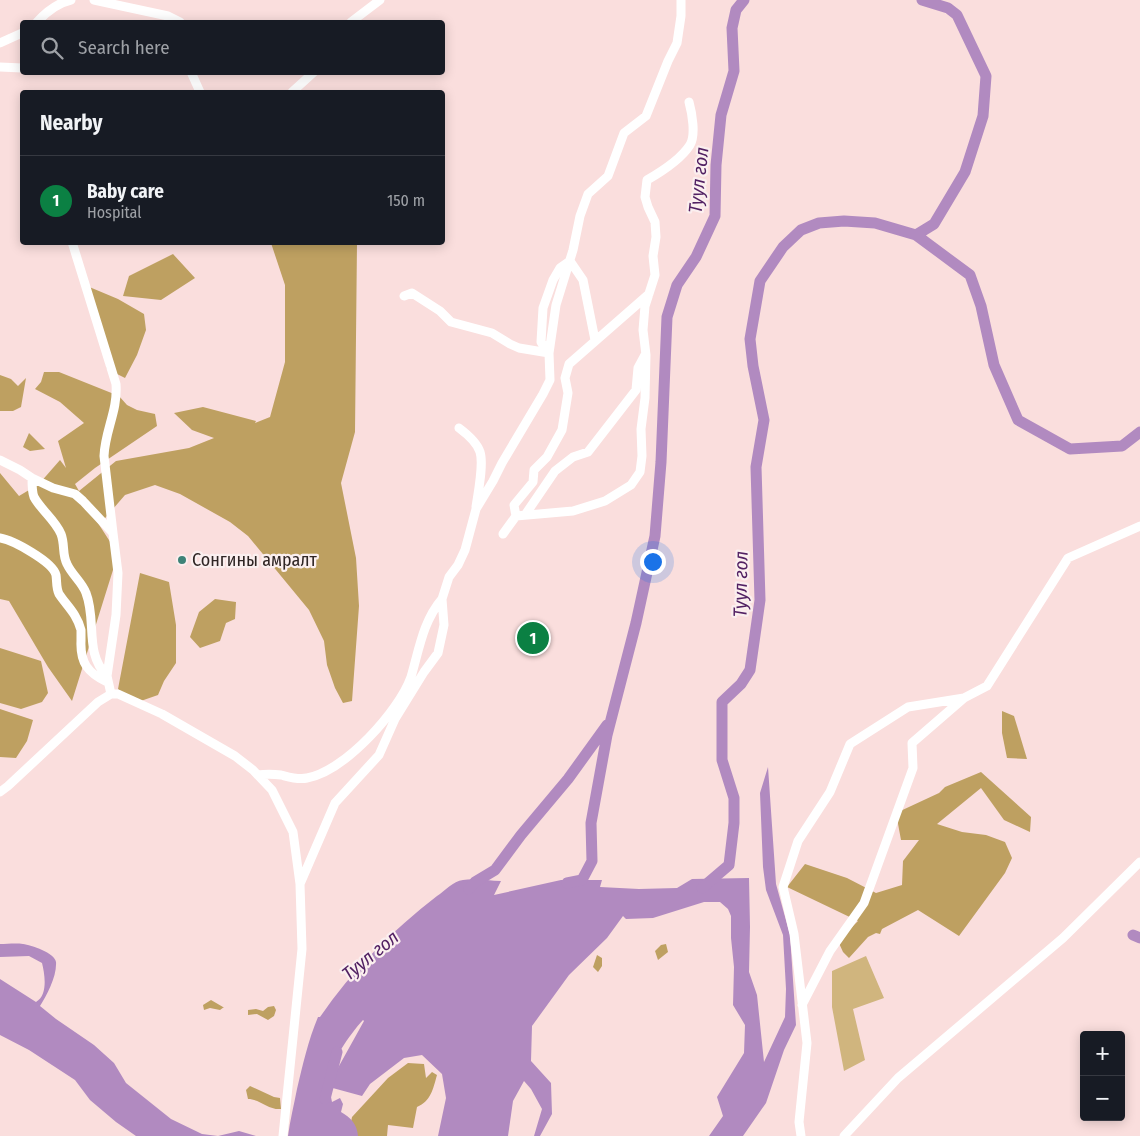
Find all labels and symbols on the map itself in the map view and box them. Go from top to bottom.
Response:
water label: Туул гол [684,146,713,214]
place label: Сонгины амралт [192,549,318,571]
your location [640,549,666,575]
water label: Туул гол [728,551,753,617]
marker: Сонгины амралт [176,554,188,566]
pin: 1 [517,619,549,657]
water label: Туул гол [337,926,403,985]

